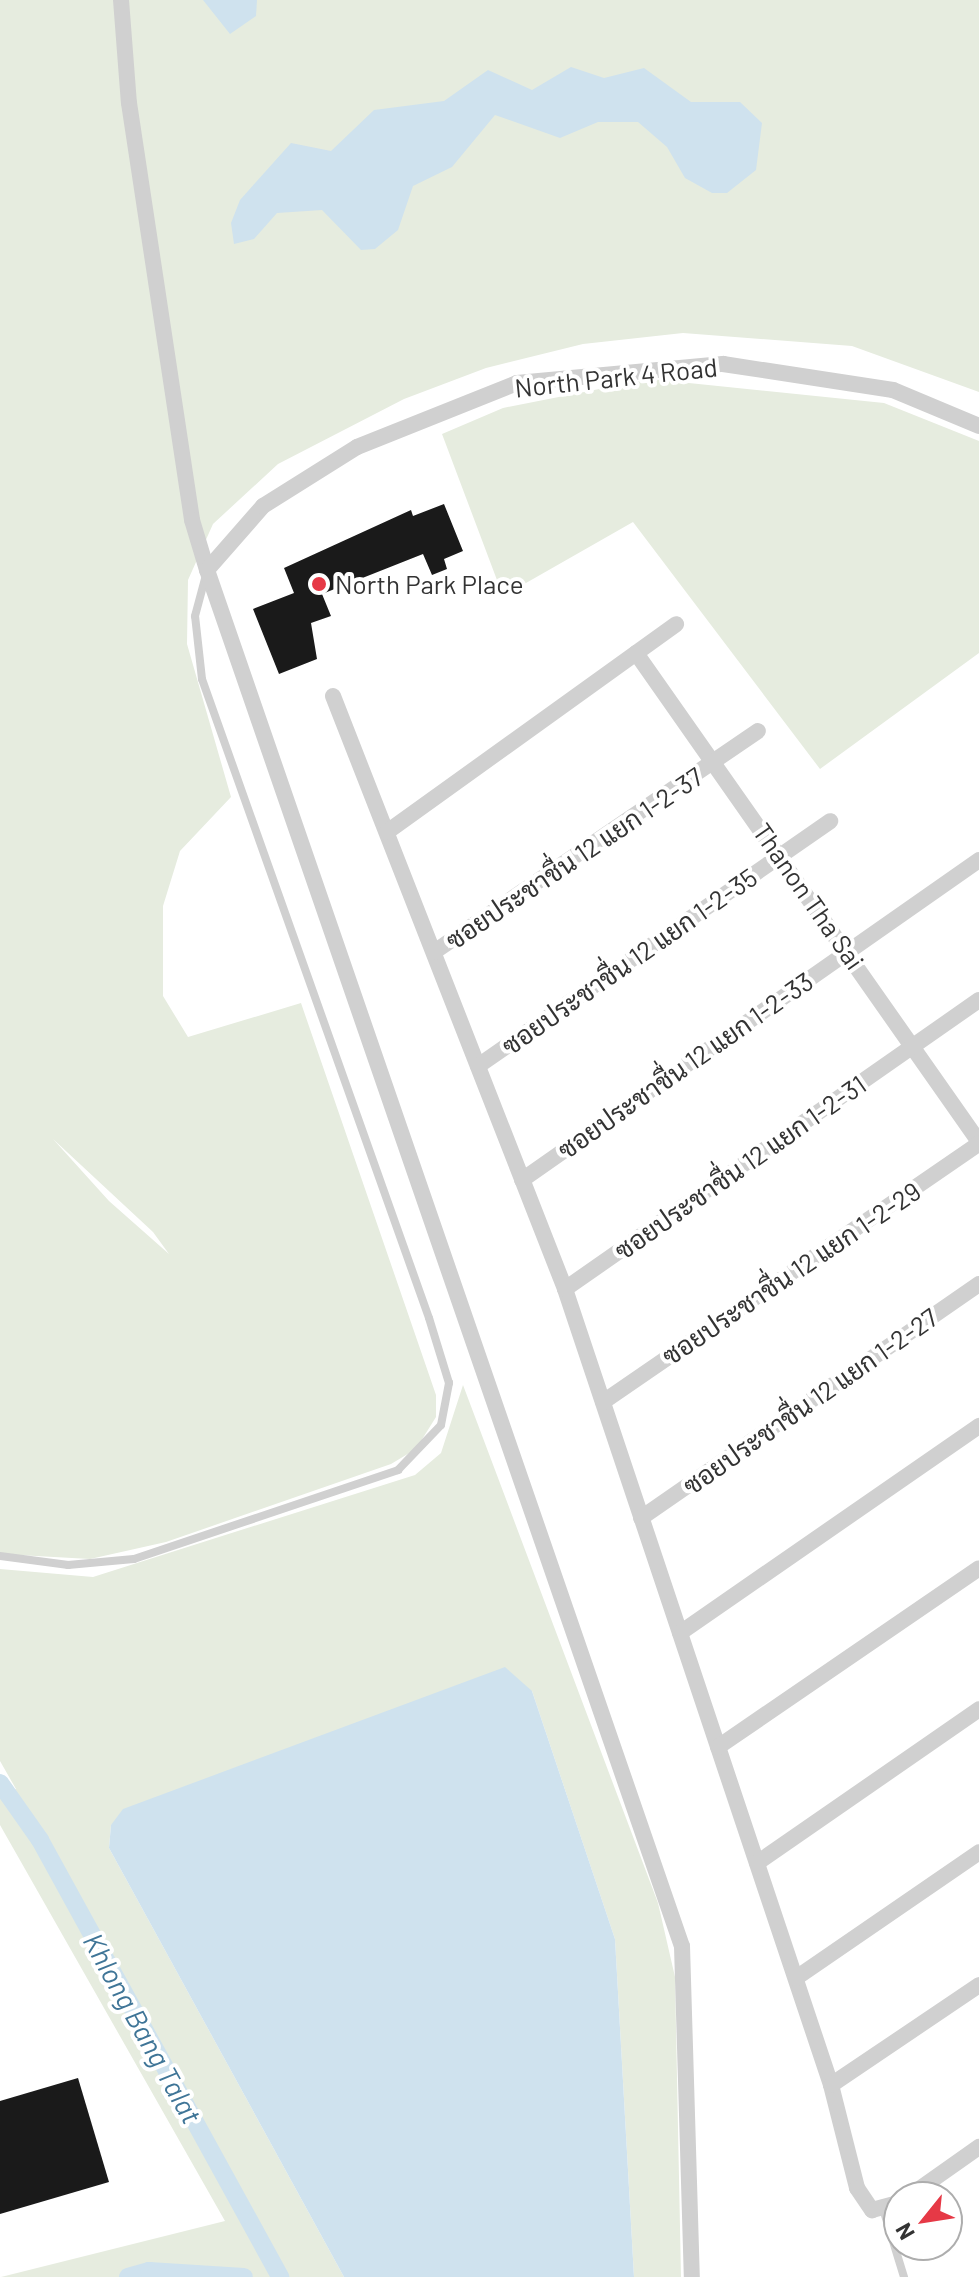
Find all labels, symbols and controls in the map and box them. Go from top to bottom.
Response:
street label: North Park 4 Road [513,351,719,403]
place label: North Park Place [335,568,523,600]
marker: North Park Place [310,575,328,593]
street label: ซอยประชาชื่น 12 แยก 1-2-37 [440,760,708,956]
street label: Thanon Tha Sai [747,817,871,975]
street label: ซอยประชาชื่น 12 แยก 1-2-35 [495,861,763,1061]
street label: ซอยประชาชื่น 12 แยก 1-2-33 [551,965,819,1165]
street label: ซอยประชาชื่น 12 แยก 1-2-31 [608,1068,872,1266]
street label: ซอยประชาชื่น 12 แยก 1-2-29 [656,1175,926,1371]
street label: ซอยประชาชื่น 12 แยก 1-2-27 [677,1301,943,1501]
water label: Khlong Bang Talat [77,1927,209,2129]
north arrow [883,2181,963,2261]
text: N [889,2219,919,2245]

